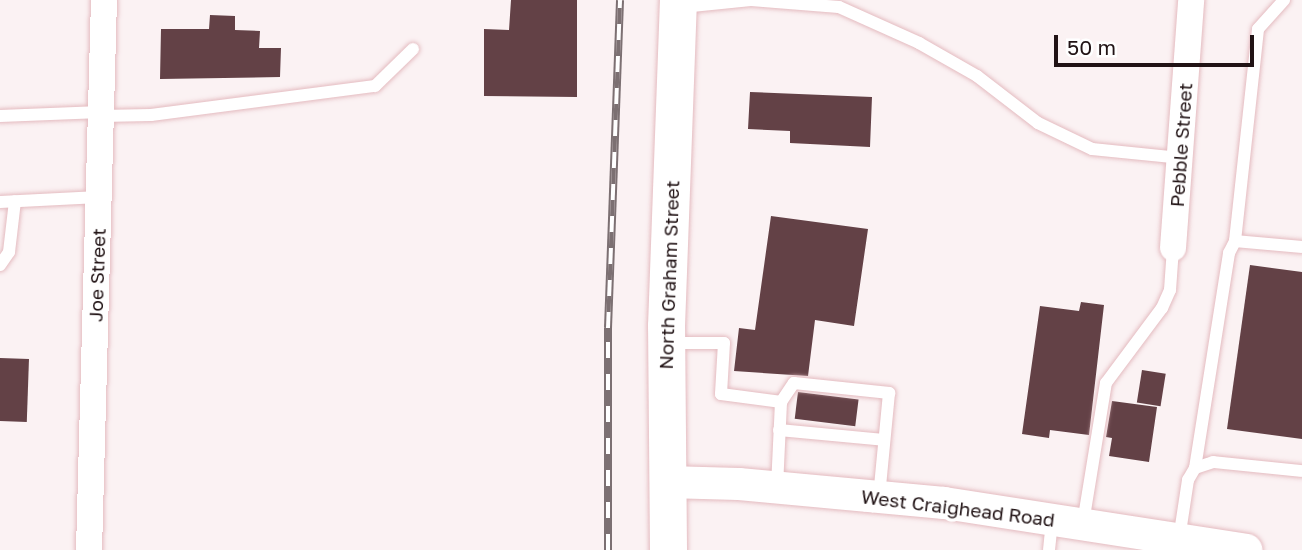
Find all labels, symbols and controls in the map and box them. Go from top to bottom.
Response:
scale bar [1057,21,1256,65]
text: 50 m [1067,34,1116,60]
street label: Pebble Street [1165,82,1197,208]
street label: North Graham Street [654,180,684,370]
street label: Joe Street [84,228,110,322]
street label: West Craighead Road [860,485,1056,531]

